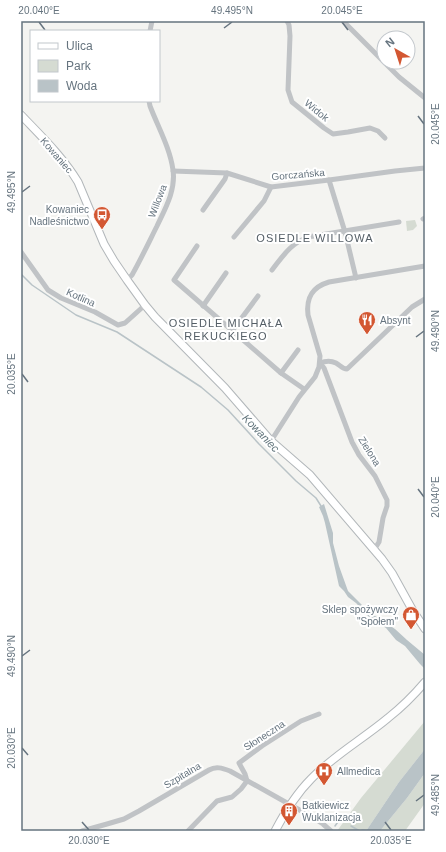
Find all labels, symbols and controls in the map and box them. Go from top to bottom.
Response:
text: 20.040°E [18,5,60,16]
text: 49.495°N [211,5,253,16]
text: 20.045°E [321,5,363,16]
legend [30,30,160,102]
north arrow [376,30,416,70]
text: N [383,35,397,49]
text: Ulica [66,39,93,53]
text: Park [66,59,92,73]
text: Woda [66,79,97,93]
street label: Widok [302,97,332,124]
text: 20.045°E [430,103,441,145]
street label: Kowaniec [38,135,75,175]
street label: Gorczańska [271,167,326,182]
text: 49.495°N [6,171,17,213]
street label: Willowa [146,183,169,219]
place label: Kowaniec Nadleśnictwo [30,204,89,227]
bus stop icon: Kowaniec Nadleśnictwo [92,205,112,230]
district label: OSIEDLE WILLOWA [256,232,374,244]
street label: Kotlina [65,286,97,309]
restaurant icon: Absynt [357,310,377,335]
text: 49.490°N [430,310,441,352]
place label: Absynt [380,315,411,326]
district label: OSIEDLE MICHAŁA REKUCKIEGO [169,317,283,342]
text: 20.035°E [6,353,17,395]
water label: Kowaniec [240,412,282,455]
street label: Zielona [356,434,383,468]
text: 20.040°E [430,476,441,518]
place label: Sklep spożywczy "Społem" [322,604,398,627]
shop icon: Sklep spożywczy "Społem" [401,605,421,630]
text: 49.490°N [6,635,17,677]
street label: Słoneczna [242,718,287,753]
text: 20.030°E [6,727,17,769]
street label: Szpitalna [162,760,203,791]
hospital icon: Allmedica [314,761,334,786]
place label: Allmedica [337,766,381,777]
text: 49.485°N [430,774,441,816]
place label: Batkiewicz Wuklanizacja [302,800,361,823]
building icon: Batkiewicz Wuklanizacja [279,801,299,826]
text: 20.030°E [68,835,110,846]
text: 20.035°E [370,835,412,846]

